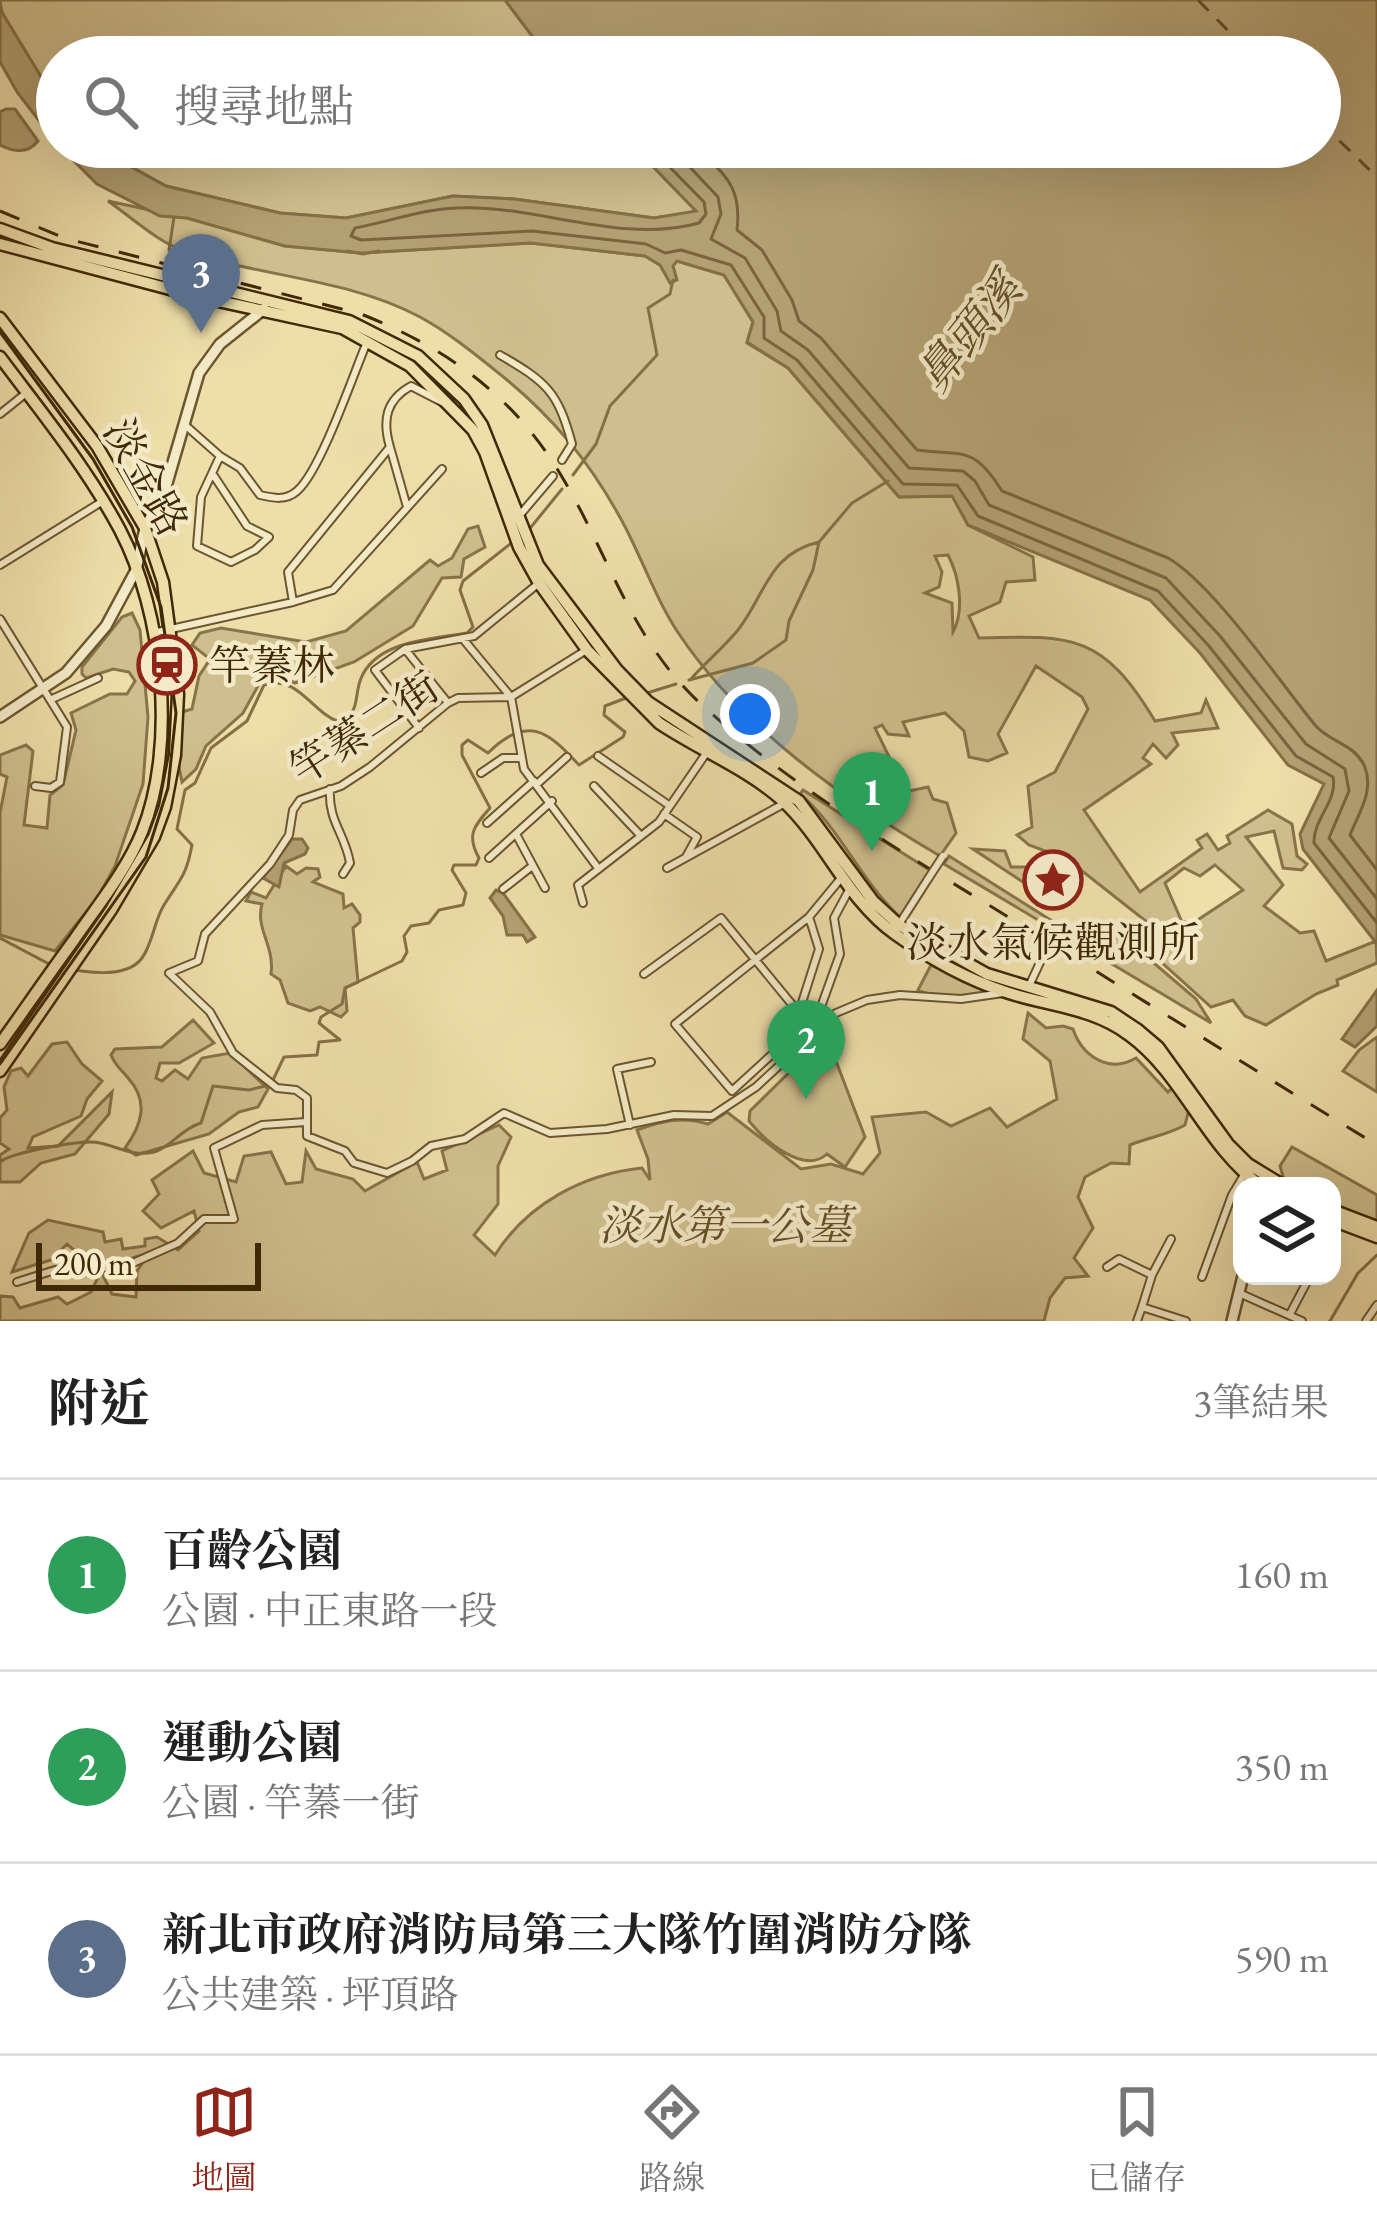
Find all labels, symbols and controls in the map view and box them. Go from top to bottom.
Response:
search box [36,36,1341,168]
icon: search [78,69,144,135]
text: 搜尋地點 [174,77,354,135]
pin: 3 [162,234,240,333]
water label: 鼻頭溪 [904,257,1037,403]
street label: 淡金路 [91,409,201,545]
station icon: 竿蓁林 [136,634,198,696]
place label: 竿蓁林 [209,638,335,693]
street label: 竿蓁二街 [279,659,449,797]
your location [720,684,780,744]
pin: 1 [833,752,911,851]
place icon: 淡水氣候觀測所 [1022,849,1084,911]
place label: 淡水氣候觀測所 [906,915,1200,970]
pin: 2 [767,1000,845,1099]
map controls [1233,1177,1341,1285]
button: layers [1233,1177,1341,1285]
park label: 淡水第一公墓 [599,1198,857,1253]
scale bar [36,1237,261,1290]
text: 200 m [54,1242,134,1285]
text: 附近 [48,1370,150,1436]
text: 3筆結果 [1193,1377,1329,1428]
text: 百齡公園 [162,1521,342,1579]
text: 1 [77,1549,97,1600]
text: 160 m [1235,1549,1329,1600]
text: 公園 · 中正東路一段 [162,1585,497,1636]
text: 運動公園 [162,1713,342,1771]
text: 2 [77,1741,97,1792]
text: 350 m [1235,1741,1329,1792]
text: 公園 · 竿蓁一街 [162,1777,419,1828]
text: 新北市政府消防局第三大隊竹圍消防分隊 [162,1905,972,1963]
text: 3 [77,1933,97,1984]
text: 590 m [1235,1933,1329,1984]
text: 公共建築 · 坪頂路 [162,1969,458,2020]
tab: 地圖 [191,2079,257,2199]
tab: 路線 [639,2079,705,2199]
tab: 已儲存 [1087,2079,1186,2199]

